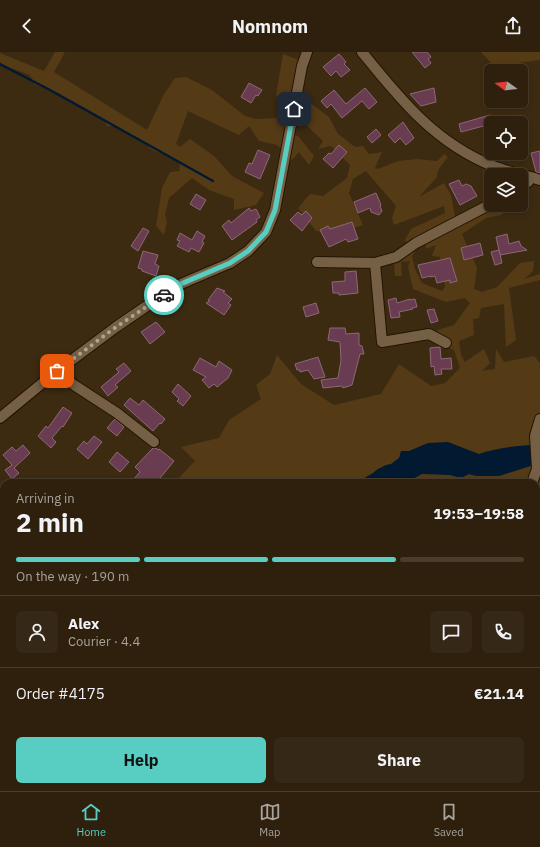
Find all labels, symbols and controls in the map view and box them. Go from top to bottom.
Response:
icon: back [16,15,38,37]
text: Nomnom [232,15,308,38]
icon: share [502,15,524,37]
north arrow [484,64,528,108]
map controls [484,64,528,212]
pin [277,92,311,126]
icon: home [283,98,305,120]
button: locate [484,116,528,160]
button: layers [484,168,528,212]
courier [144,275,184,315]
icon: car [153,284,175,306]
pin [40,354,74,388]
icon: bag [46,360,68,382]
text: Arriving in [16,490,75,507]
text: 19:53–19:58 [433,504,524,523]
text: 2 min [16,505,84,539]
text: On the way · 190 m [16,568,129,585]
button: person [16,611,58,653]
button: chat [430,611,472,653]
button: phone [482,611,524,653]
text: Alex [68,614,99,633]
text: Courier · 4.4 [68,633,140,650]
text: Order #4175 [16,684,105,703]
text: €21.14 [474,684,524,703]
button: Help [16,737,266,783]
button: Share [274,737,524,783]
tab: Home [76,801,106,839]
tab: Map [259,801,281,839]
tab: Saved [434,801,464,839]

